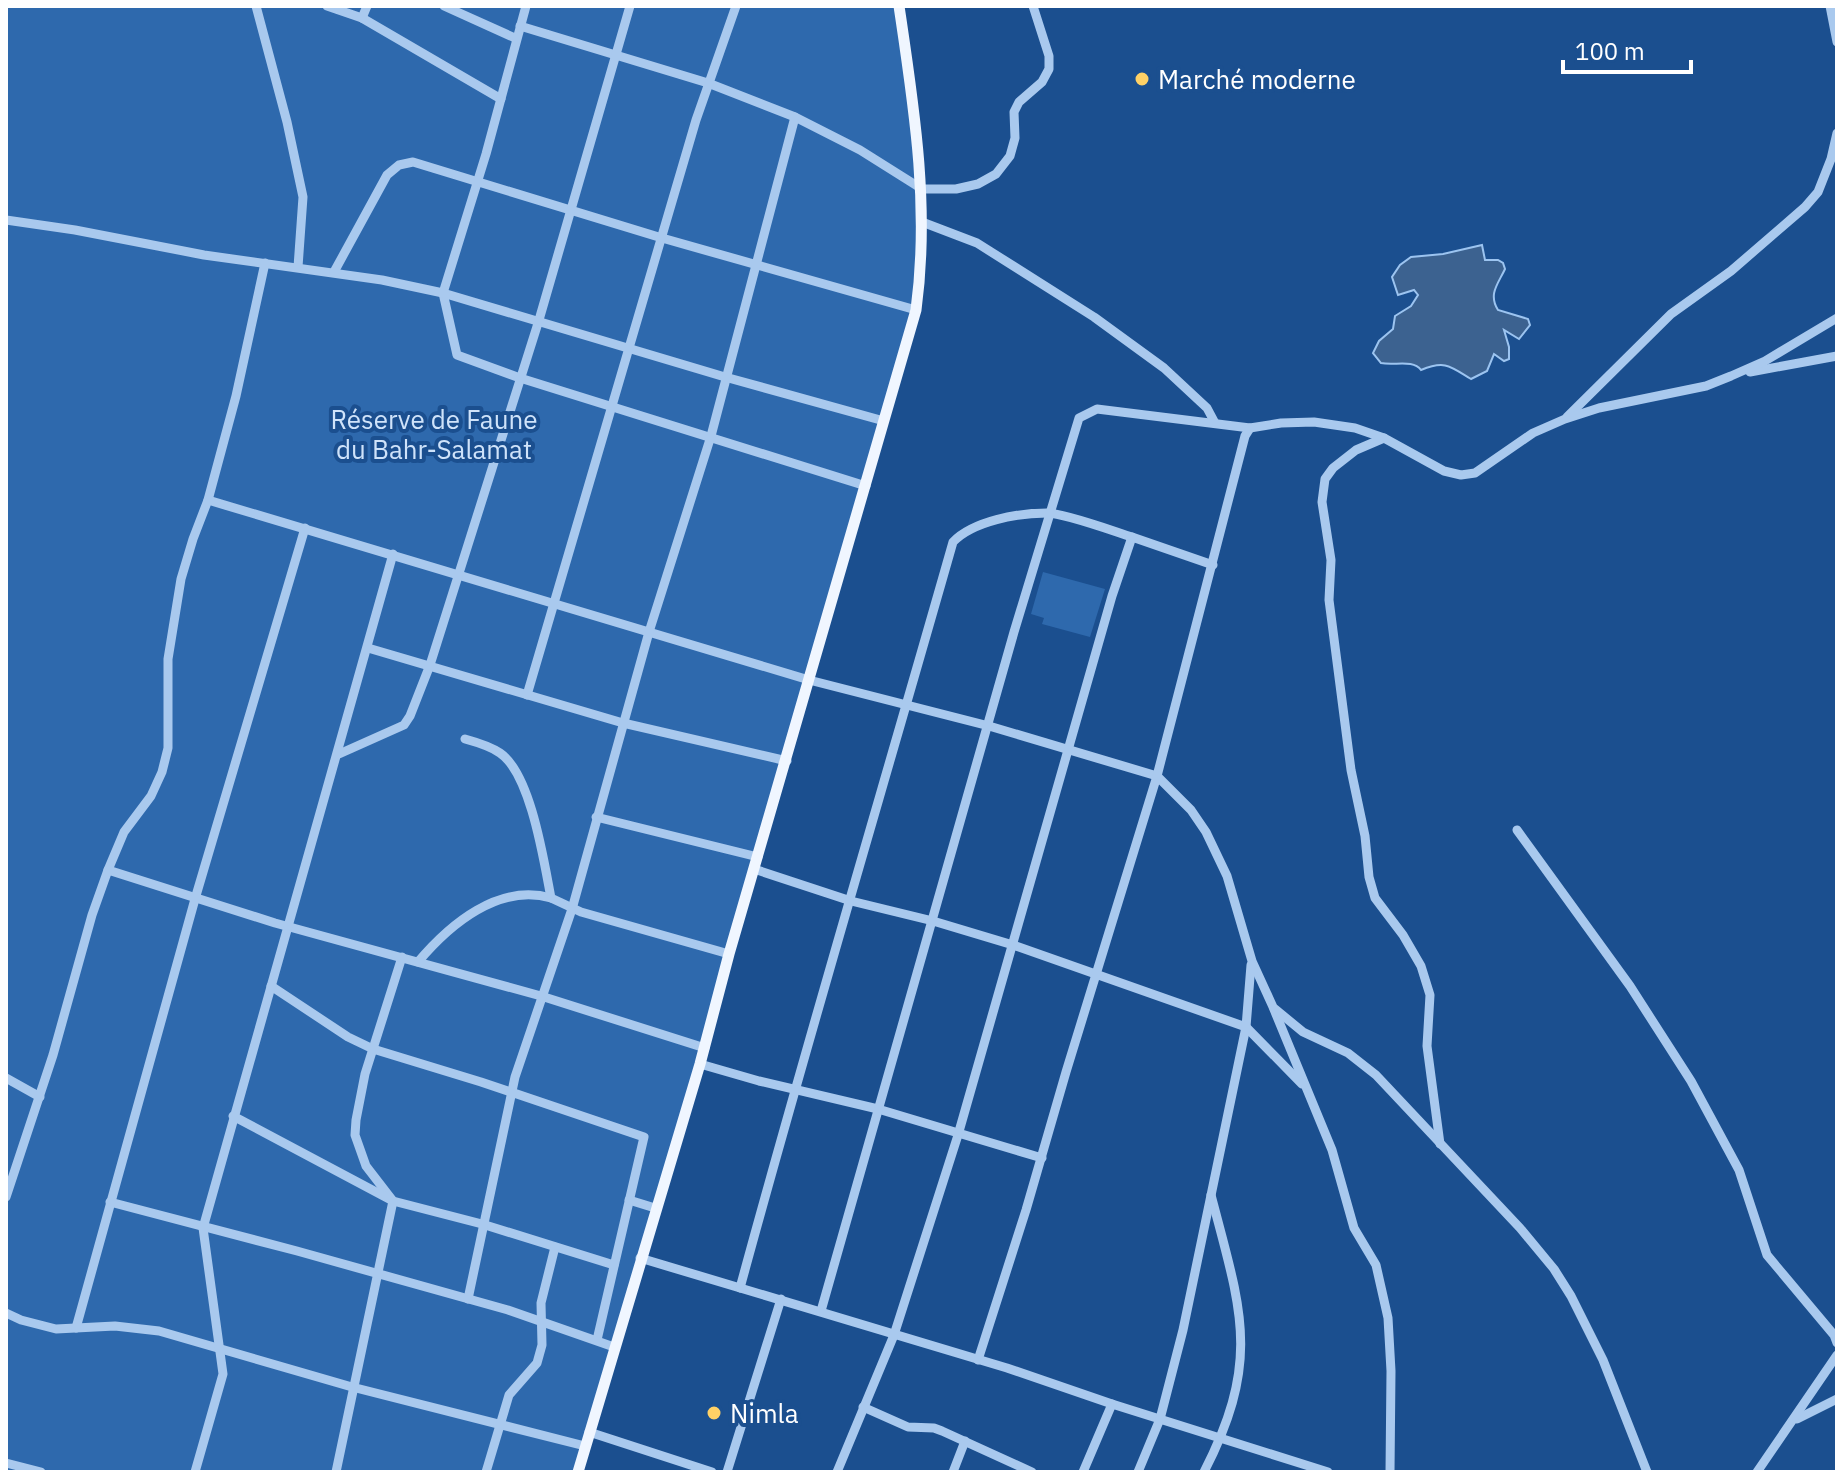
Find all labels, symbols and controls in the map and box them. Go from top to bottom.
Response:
scale bar [1563,24,1691,74]
text: 100 m [1575,35,1645,67]
place label: Marché moderne [1158,62,1356,96]
marker: Marché moderne [1133,70,1151,88]
park label: Réserve de Faune du Bahr-Salamat [331,402,537,466]
place label: Nimla [730,1396,799,1430]
marker: Nimla [705,1404,723,1422]

